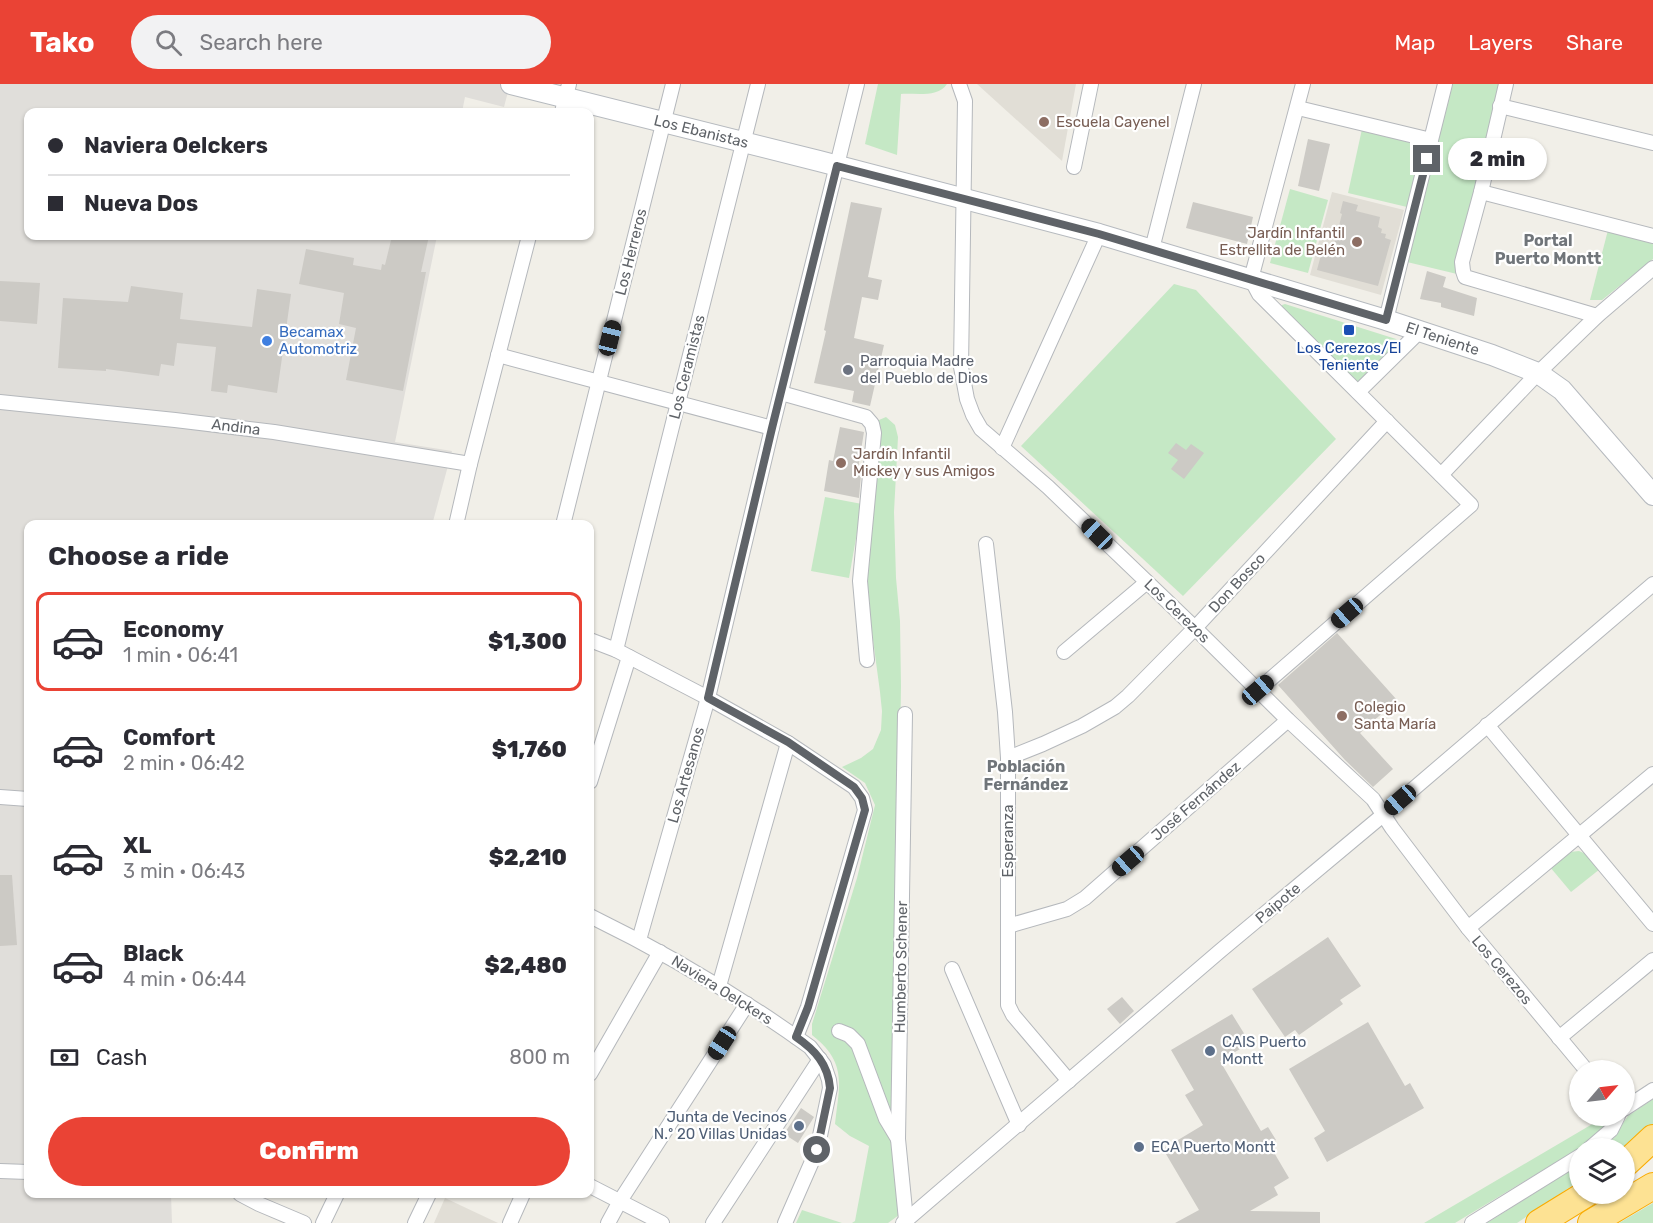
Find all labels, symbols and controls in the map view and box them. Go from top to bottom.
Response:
search box [131,15,551,69]
text: Tako [30,26,95,59]
icon: search [152,26,185,59]
text: Search here [200,29,323,56]
text: Map [1394,30,1435,55]
text: Layers [1468,30,1533,55]
text: Share [1566,30,1623,55]
street label: Los Ebanistas [652,111,751,152]
place label: Escuela Cayenel [1056,113,1170,131]
marker: Escuela Cayenel [1037,115,1051,129]
text: Naviera Oelckers [84,132,268,159]
callout: 2 min [1448,138,1547,180]
route end [1413,145,1440,172]
text: 2 min [1470,147,1525,171]
text: Nueva Dos [84,190,198,217]
street label: Los Herreros [612,206,651,297]
place label: Jardín Infantil Estrellita de Belén [1219,224,1345,259]
district label: Portal Puerto Montt [1495,231,1602,268]
marker: Jardín Infantil Estrellita de Belén [1350,235,1364,249]
street label: Los Ceramistas [665,313,709,421]
car [597,318,623,358]
street label: El Teniente [1404,318,1482,359]
place label: Becamax Automotriz [279,323,358,358]
marker: Los Cerezos/El Teniente [1342,323,1356,337]
marker: Becamax Automotriz [260,334,274,348]
place label: Los Cerezos/El Teniente [1297,339,1401,374]
place label: Parroquia Madre del Pueblo de Dios [860,352,988,387]
marker: Parroquia Madre del Pueblo de Dios [841,363,855,377]
street label: Andina [211,415,261,439]
place label: Jardín Infantil Mickey y sus Amigos [853,445,995,480]
marker: Jardín Infantil Mickey y sus Amigos [834,456,848,470]
car [1078,515,1116,553]
text: Choose a ride [48,540,229,572]
street label: Don Bosco [1205,549,1269,617]
street label: Los Cerezos [1140,575,1214,647]
car [1328,594,1366,632]
icon: car [51,615,105,669]
text: Economy [123,616,224,643]
text: $1,300 [488,628,567,655]
text: 1 min · 06:41 [123,643,238,667]
car [1239,671,1277,709]
place label: Colegio Santa María [1354,698,1436,733]
marker: Colegio Santa María [1335,709,1349,723]
icon: car [51,723,105,777]
text: Comfort [123,724,215,751]
street label: Los Artesanos [664,725,708,825]
text: $1,760 [492,736,567,763]
text: 2 min · 06:42 [123,751,245,775]
district label: Población Fernández [984,757,1069,794]
street label: José Fernández [1148,757,1244,845]
car [1381,781,1419,819]
street label: Esperanza [999,805,1017,877]
icon: car [51,831,105,885]
text: XL [123,832,151,859]
car [1109,842,1147,880]
text: $2,210 [489,844,567,871]
text: 3 min · 06:43 [123,859,245,883]
street label: Paipote [1252,879,1304,927]
street label: Humberto Schener [891,900,911,1033]
street label: Los Cerezos [1468,932,1536,1008]
icon: car [51,939,105,993]
text: Black [123,940,184,967]
text: $2,480 [484,952,567,979]
street label: Naviera Oelckers [668,952,776,1029]
text: 4 min · 06:44 [123,967,246,991]
car [705,1023,739,1063]
place label: CAIS Puerto Montt [1222,1033,1306,1068]
icon: cash [48,1041,81,1074]
text: Cash [96,1044,147,1071]
marker: CAIS Puerto Montt [1203,1044,1217,1058]
text: 800 m [509,1045,570,1069]
north arrow [1569,1060,1635,1126]
map controls [1569,1060,1635,1204]
place label: Junta de Vecinos N.º 20 Villas Unidas [654,1108,787,1143]
button: Confirm [48,1117,570,1186]
marker: Junta de Vecinos N.º 20 Villas Unidas [792,1119,806,1133]
route start [803,1136,830,1163]
place label: ECA Puerto Montt [1151,1138,1275,1156]
button: layers [1569,1138,1635,1204]
marker: ECA Puerto Montt [1132,1140,1146,1154]

